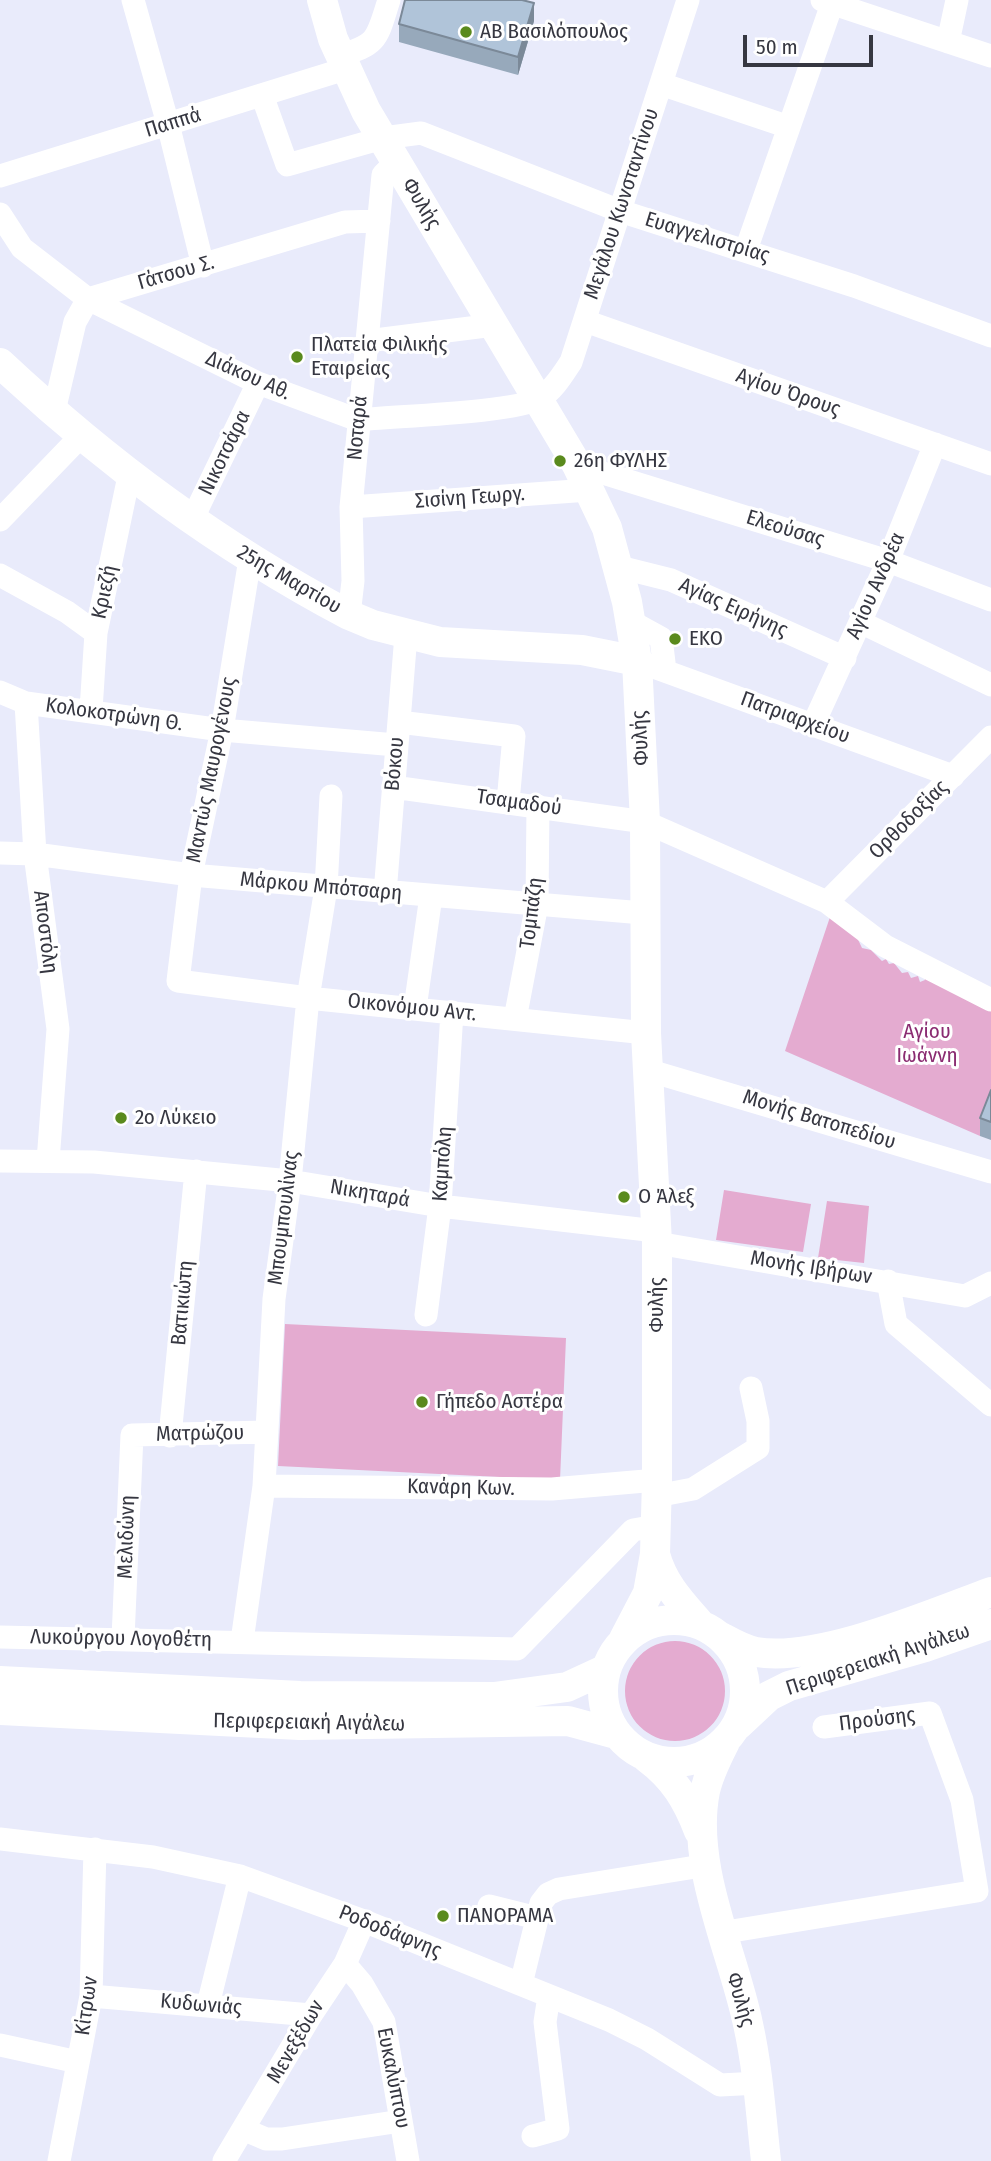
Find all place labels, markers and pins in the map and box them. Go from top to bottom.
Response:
place label: ΑΒ Βασιλόπουλος [480,19,628,45]
marker: ΑΒ Βασιλόπουλος [458,24,474,40]
place label: Πλατεία Φιλικής Εταιρείας [311,332,447,382]
marker: Πλατεία Φιλικής Εταιρείας [289,349,305,365]
place label: 26η ΦΥΛΗΣ [574,448,667,474]
marker: 26η ΦΥΛΗΣ [552,453,568,469]
place label: EKO [689,626,723,652]
marker: EKO [667,631,683,647]
place label: 2ο Λύκειο [135,1105,217,1131]
marker: 2ο Λύκειο [113,1110,129,1126]
place label: Ο Άλεξ [638,1184,694,1210]
marker: Ο Άλεξ [616,1189,632,1205]
place label: Γήπεδο Αστέρα [436,1389,563,1415]
marker: Γήπεδο Αστέρα [414,1394,430,1410]
place label: ΠΑΝΟΡΑΜΑ [457,1903,553,1929]
marker: ΠΑΝΟΡΑΜΑ [435,1908,451,1924]

